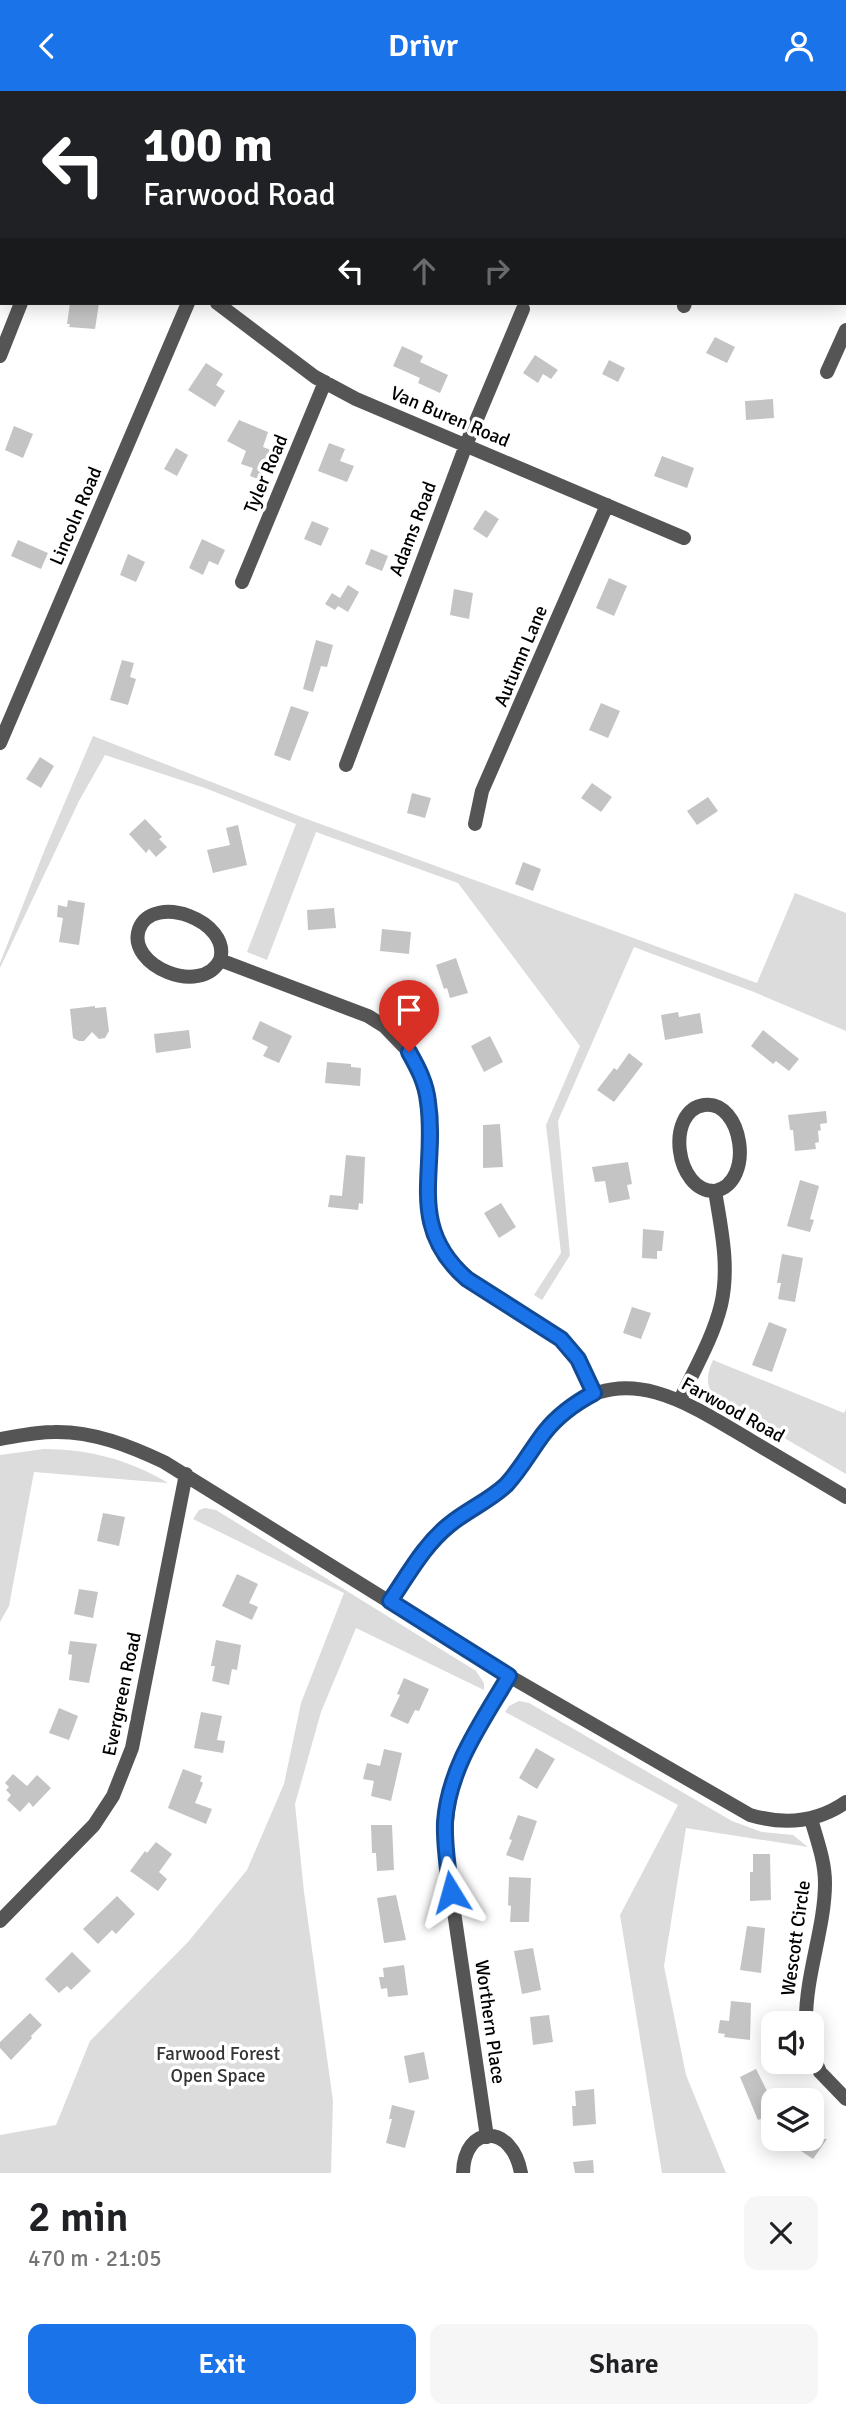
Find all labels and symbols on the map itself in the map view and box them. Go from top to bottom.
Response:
street label: Van Buren Road [387,381,513,453]
street label: Tyler Road [239,431,293,517]
street label: Lincoln Road [45,463,107,569]
street label: Adams Road [384,478,442,580]
street label: Autumn Lane [489,602,553,710]
pin [379,980,439,1052]
street label: Farwood Road [677,1372,789,1448]
street label: Evergreen Road [97,1630,147,1758]
position arrow [414,1855,488,1929]
street label: Wescott Circle [776,1879,816,1997]
street label: Worthern Place [469,1958,511,2086]
park label: Farwood Forest Open Space [156,2042,280,2088]

